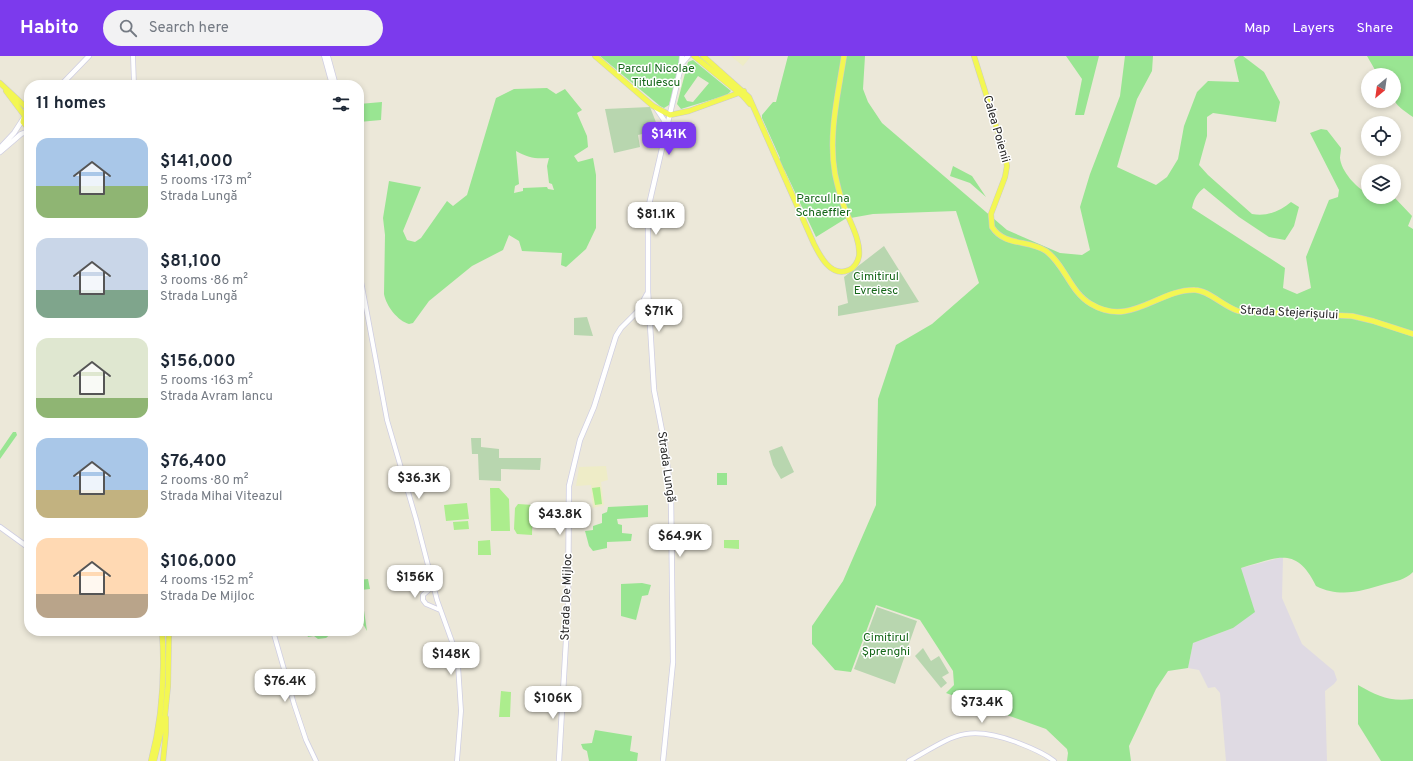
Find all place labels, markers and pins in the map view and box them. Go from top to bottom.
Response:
pin: $141K [641,122,697,156]
pin: $81.1K [623,202,689,236]
pin: $71K [635,299,683,333]
pin: $36.3K [386,466,452,500]
pin: $43.8K [527,502,593,536]
pin: $64.9K [647,524,713,558]
pin: $156K [387,565,443,599]
pin: $148K [423,642,479,676]
pin: $76.4K [252,669,318,703]
pin: $106K [525,686,581,720]
pin: $73.4K [949,690,1015,724]

